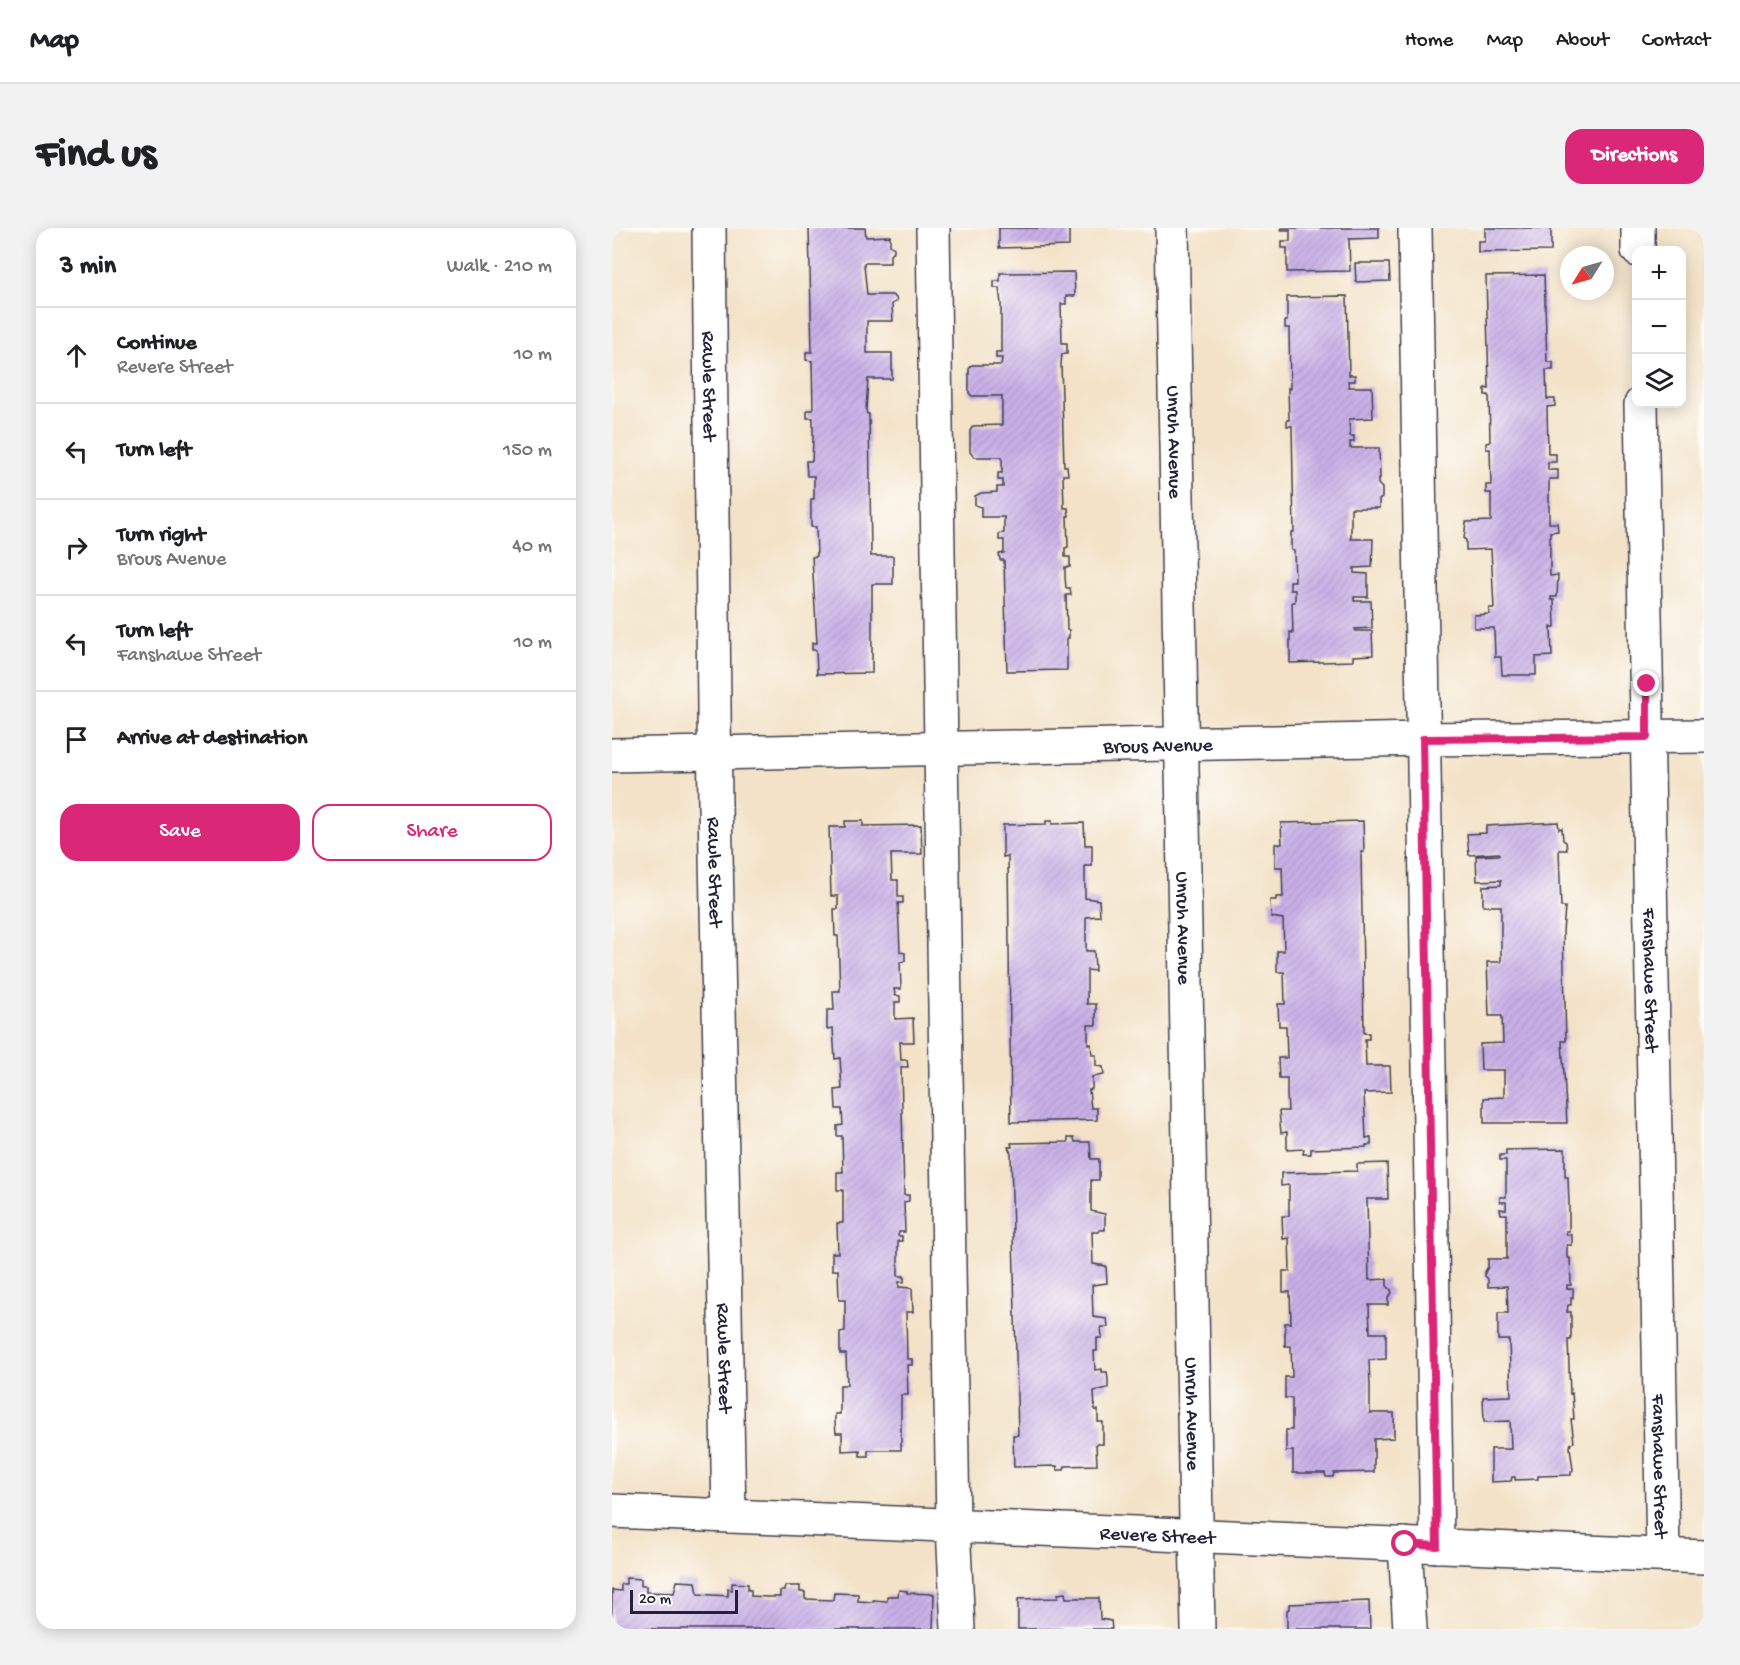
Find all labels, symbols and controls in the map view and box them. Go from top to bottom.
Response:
text: Map [30,25,79,58]
text: Home [1405,29,1453,54]
text: Map [1486,29,1523,54]
text: About [1556,29,1609,54]
text: Contact [1642,29,1710,54]
button: Directions [1565,129,1704,184]
text: Find us [36,132,156,181]
north arrow [1560,246,1614,300]
map controls [1632,246,1686,408]
button: + [1632,246,1686,300]
text: 3 min [60,252,116,283]
text: Walk · 210 m [447,256,552,279]
button: − [1632,300,1686,354]
text: Continue [117,331,197,357]
street label: Rawle Street [695,331,719,443]
icon: ahead [60,339,93,372]
text: 10 m [514,344,552,367]
button: layers [1632,354,1686,408]
text: Revere Street [117,357,232,380]
street label: Unruh Avenue [1160,385,1185,500]
icon: left [60,435,93,468]
text: Turn left [117,438,191,464]
text: 150 m [503,440,552,463]
text: Turn right [117,523,205,549]
icon: right [60,531,93,564]
text: 40 m [512,536,552,559]
text: Brous Avenue [117,549,226,572]
text: Turn left [117,619,191,645]
icon: left [60,627,93,660]
text: 10 m [514,632,552,655]
text: Fanshawe Street [117,645,261,668]
route end [1633,670,1659,696]
icon: arrive [60,723,93,756]
text: Arrive at destination [117,726,307,752]
street label: Brous Avenue [1102,735,1214,760]
button: Save [60,804,300,861]
button: Share [312,804,552,861]
street label: Rawle Street [700,817,725,929]
street label: Unruh Avenue [1169,871,1194,985]
street label: Fanshawe Street [1636,907,1661,1054]
street label: Rawle Street [710,1303,735,1415]
street label: Unruh Avenue [1178,1357,1203,1471]
street label: Fanshawe Street [1645,1393,1671,1540]
street label: Revere Street [1099,1524,1217,1551]
route start [1391,1530,1417,1556]
scale bar [630,1587,738,1614]
text: 20 m [639,1591,671,1610]

